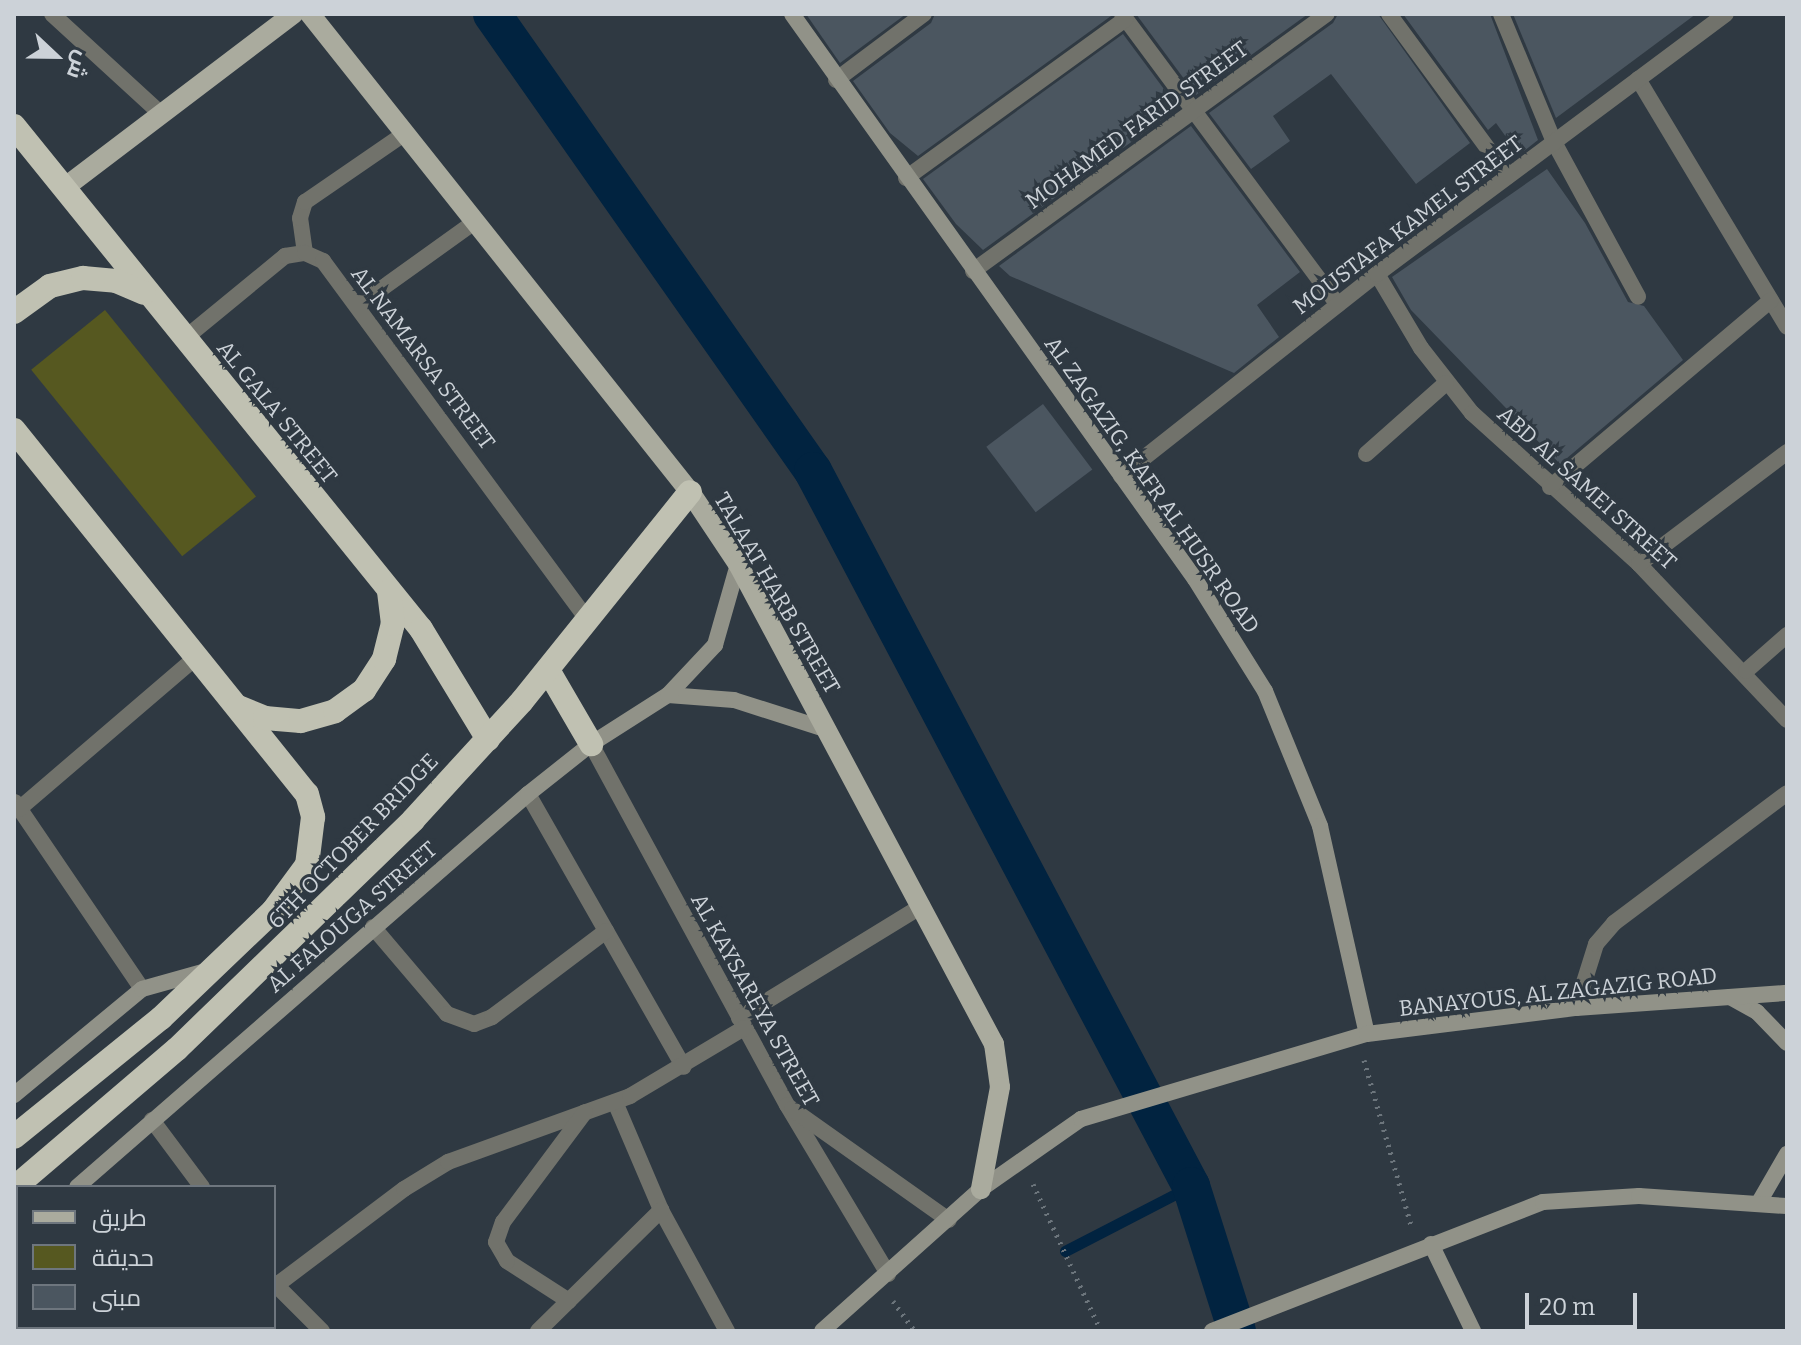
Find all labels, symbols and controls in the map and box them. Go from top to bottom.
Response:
north arrow [16,16,96,96]
street label: MOHAMED FARID STREET [1021,36,1253,214]
text: ش [61,47,97,83]
street label: MOUSTAFA KAMEL STREET [1288,130,1528,320]
street label: AL NAMARSA STREET [345,261,501,455]
street label: AL ZAGAZIG, KAFR AL HUSR ROAD [1039,332,1265,638]
street label: AL GALA' STREET [211,335,343,489]
street label: ABD AL SAMEI STREET [1492,401,1682,575]
street label: TALAAT HARB STREET [709,488,845,698]
street label: 6TH OCTOBER BRIDGE [262,748,444,934]
street label: AL FALOUGA STREET [262,836,442,998]
street label: AL KAYSAREYA STREET [685,889,825,1111]
street label: BANAYOUS, AL ZAGAZIG ROAD [1398,962,1718,1022]
legend [16,1185,276,1329]
text: طريق [92,1204,147,1232]
text: حديقة [92,1244,154,1272]
scale bar [1529,1277,1641,1327]
text: مبنى [92,1284,141,1312]
text: 20 m [1539,1293,1595,1321]

